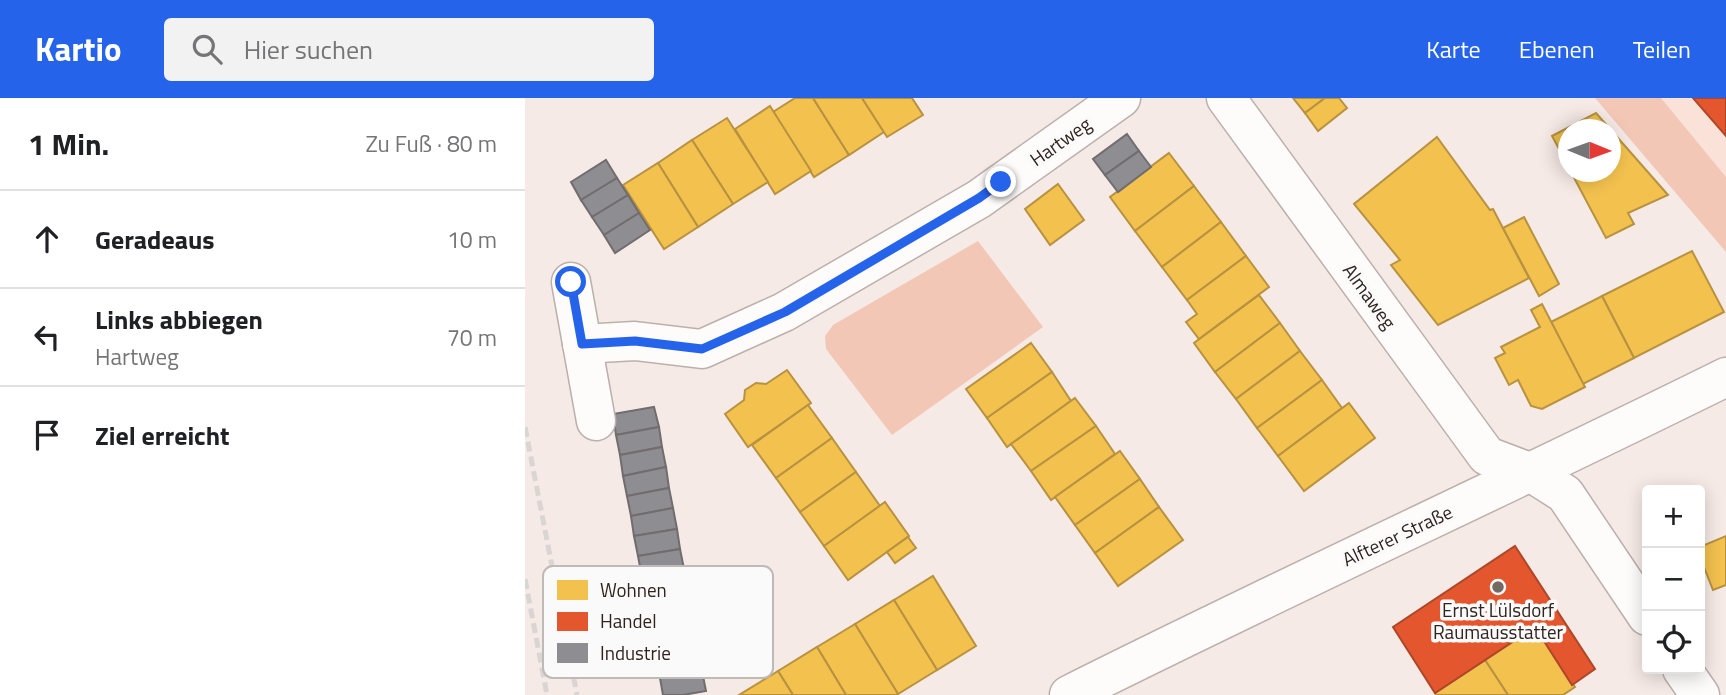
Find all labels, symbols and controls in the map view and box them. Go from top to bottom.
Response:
search box [164,18,654,81]
text: Kartio [35,24,122,74]
icon: search [188,30,226,68]
text: Hier suchen [244,30,373,69]
text: Karte [1426,31,1481,67]
text: Ebenen [1519,31,1595,67]
text: Teilen [1633,31,1691,67]
street label: Hartweg [1023,109,1097,173]
north arrow [1558,119,1621,182]
text: 1 Min. [28,121,109,167]
text: Zu Fuß · 80 m [365,126,497,161]
route end [985,166,1016,197]
icon: ahead [28,220,66,258]
text: Geradeaus [95,220,215,259]
text: 10 m [447,222,497,257]
street label: Almaweg [1336,257,1404,335]
route start [555,266,586,297]
text: Links abbiegen [95,300,263,339]
icon: left [28,318,66,356]
text: 70 m [447,320,497,355]
text: Hartweg [95,339,179,374]
icon: arrive [28,416,66,454]
text: Ziel erreicht [95,416,230,455]
map controls [1642,485,1705,674]
button: + [1642,485,1705,548]
street label: Alfterer Straße [1337,497,1457,573]
button: − [1642,548,1705,611]
legend [543,566,773,678]
text: Wohnen [600,575,667,604]
marker: Ernst Lülsdorf Raumausstatter [1490,579,1506,595]
place label: Ernst Lülsdorf Raumausstatter [1433,595,1564,646]
text: Handel [600,606,657,635]
button: locate [1642,611,1705,674]
text: Industrie [600,638,671,667]

